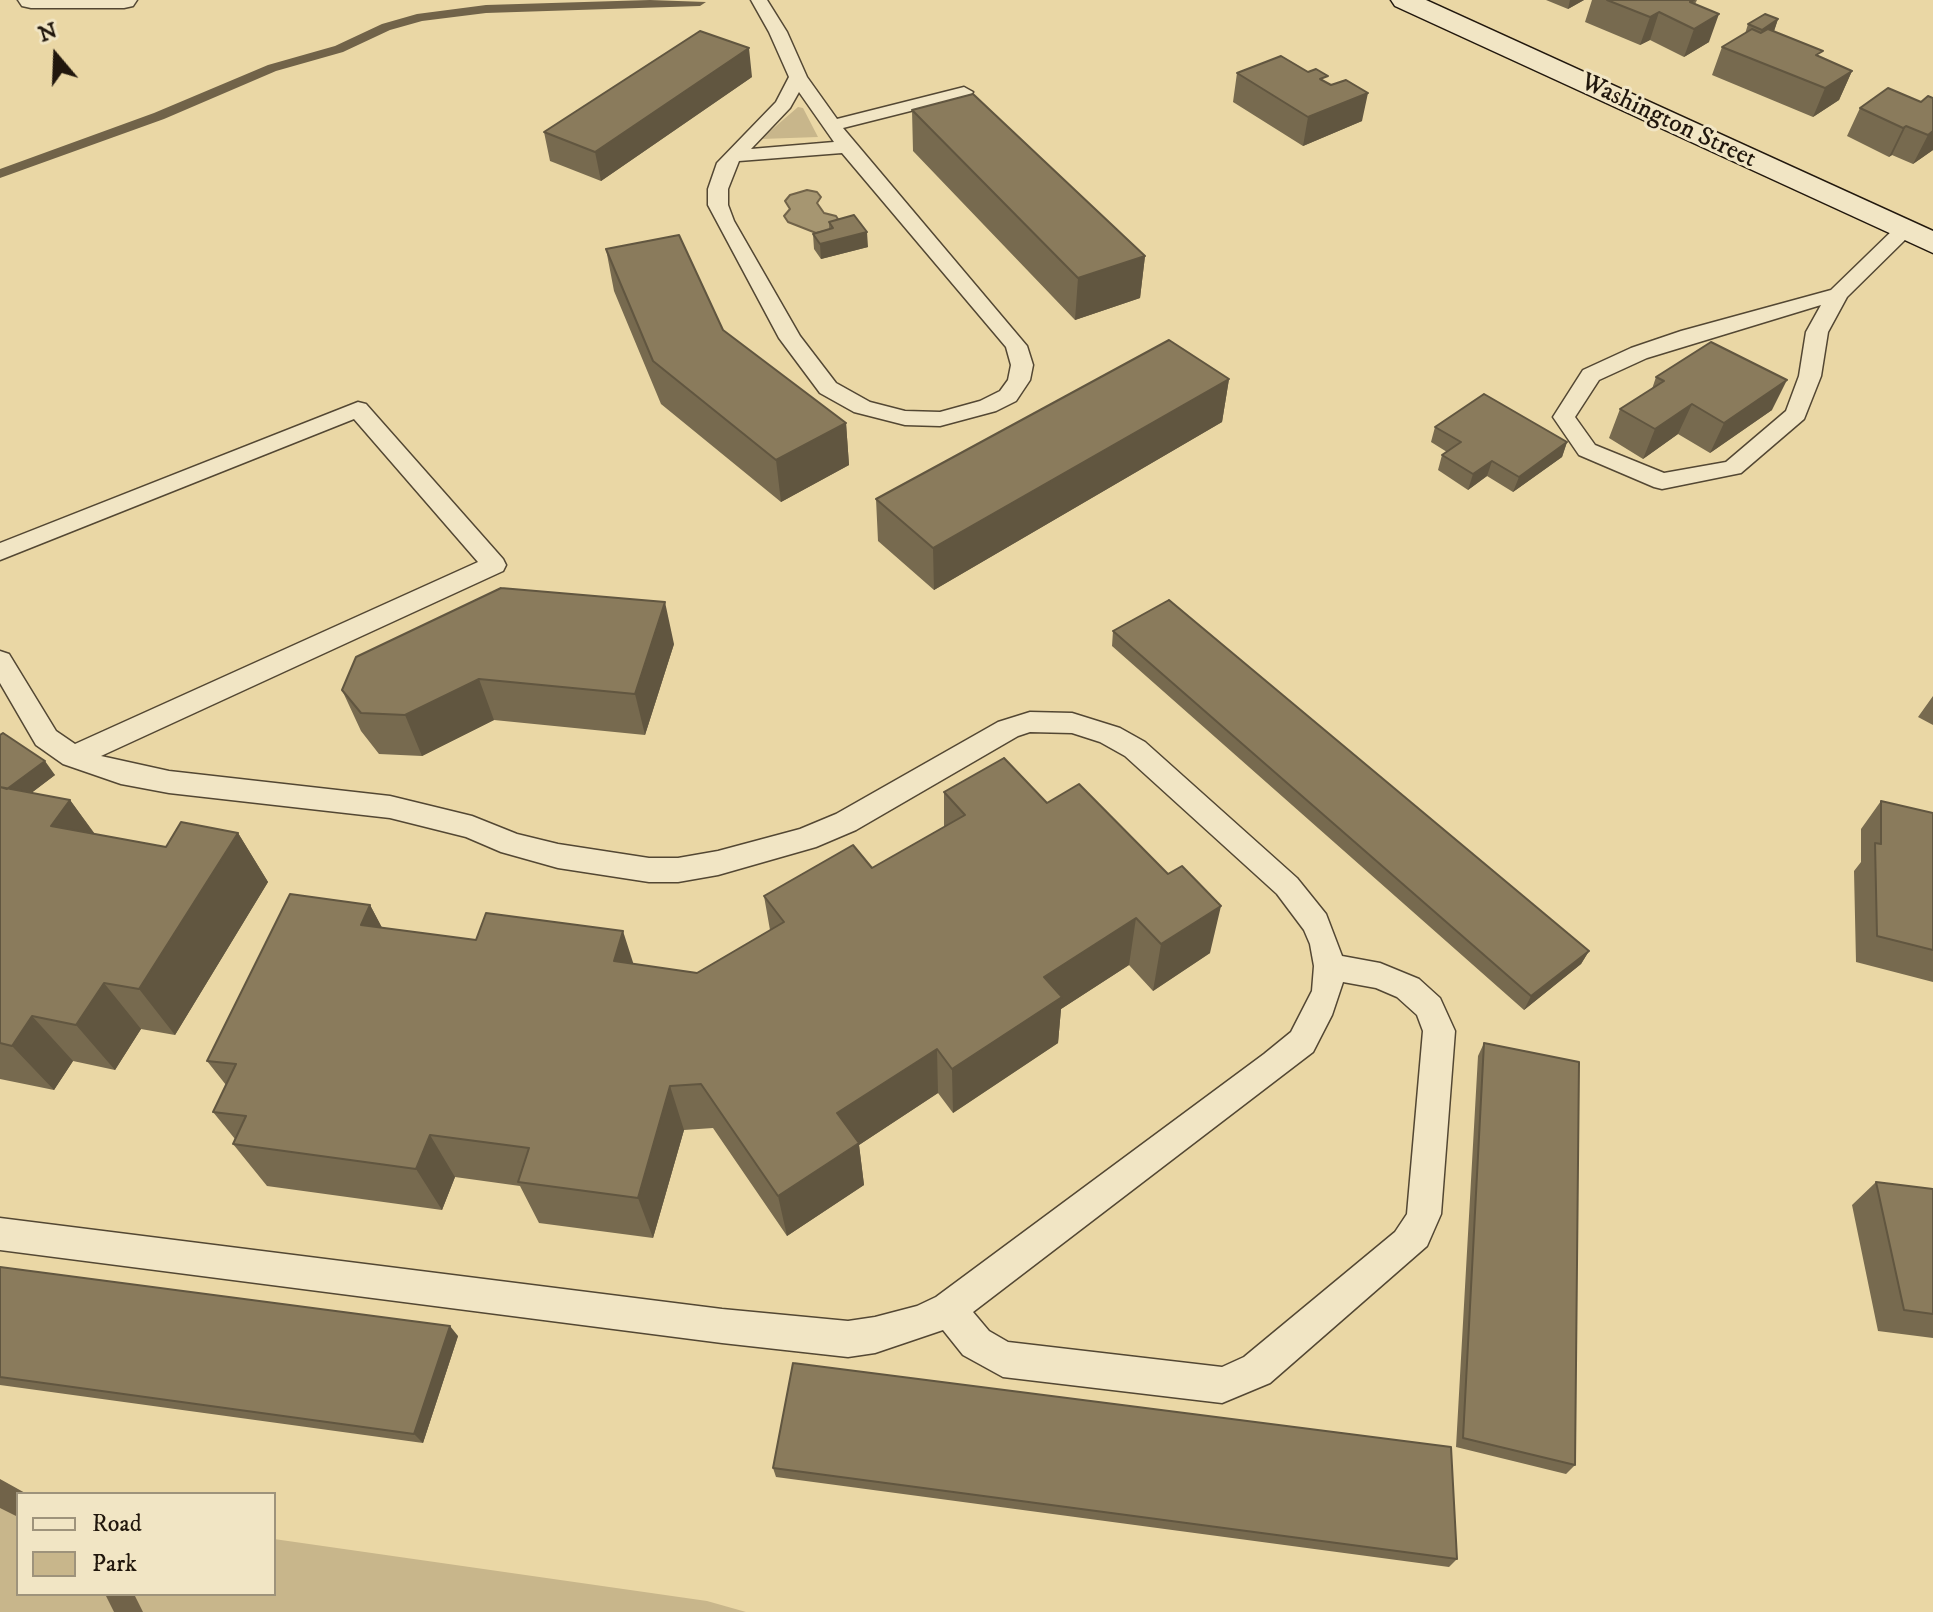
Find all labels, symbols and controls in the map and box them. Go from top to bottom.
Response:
north arrow [16,16,96,96]
text: N [35,17,61,49]
street label: Washington Street [1575,68,1761,176]
legend [16,1492,276,1596]
text: Road [92,1509,142,1539]
text: Park [92,1549,137,1579]

